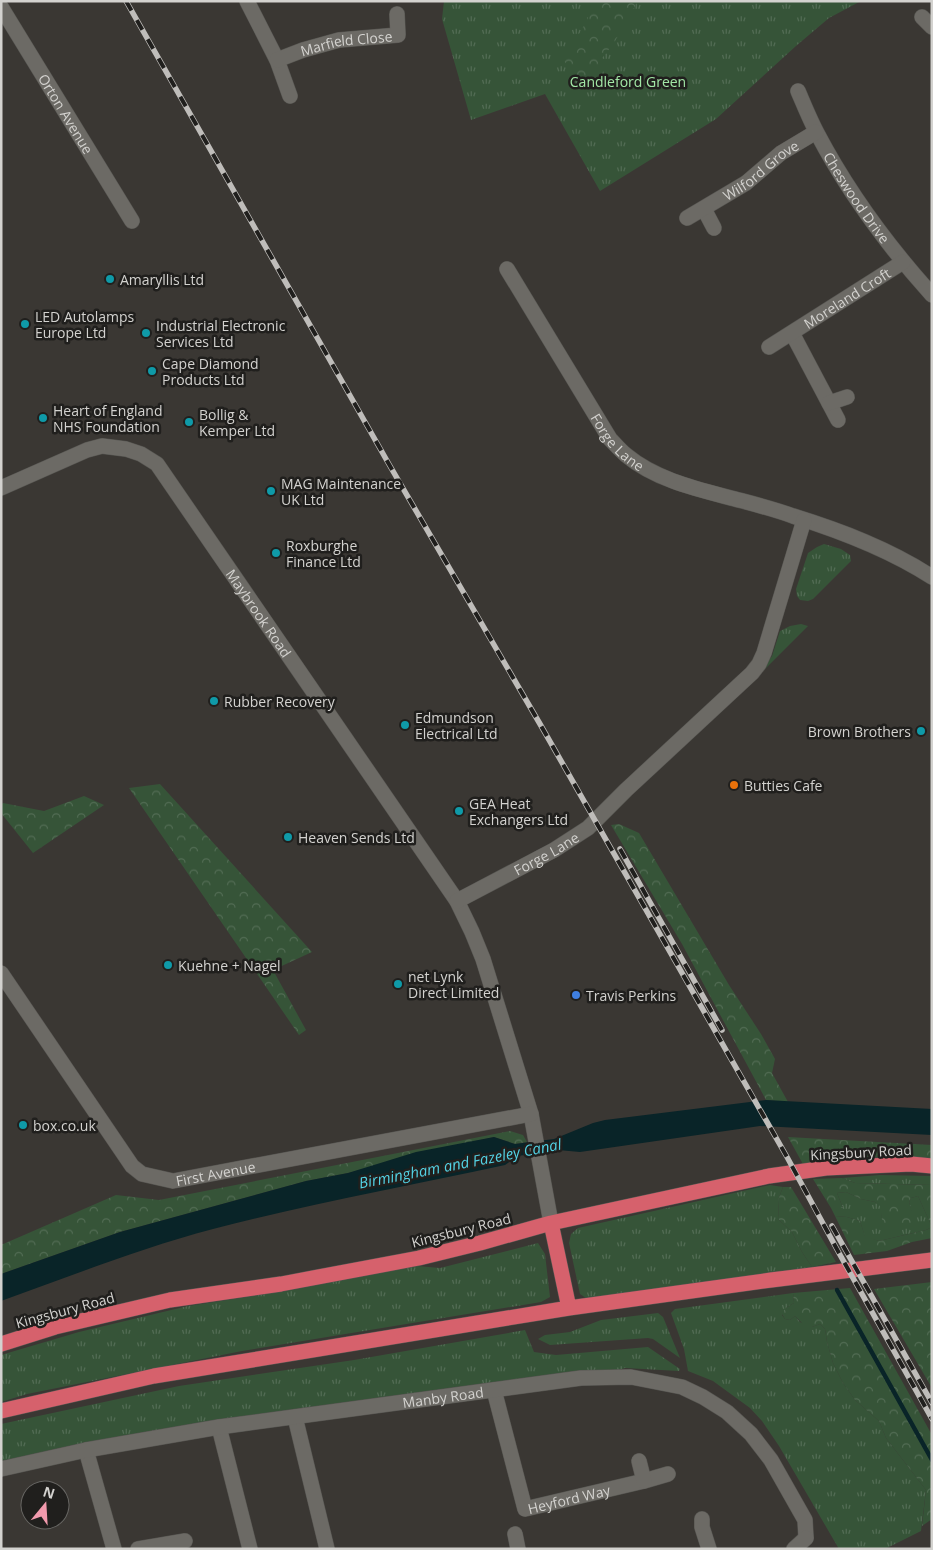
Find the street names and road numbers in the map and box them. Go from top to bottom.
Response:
street label: Marfield Close [298,26,393,60]
street label: Orton Avenue [34,70,98,158]
street label: Wilford Grove [719,135,802,204]
street label: Cheswood Drive [820,148,895,247]
street label: Moreland Croft [800,263,894,332]
street label: Forge Lane [587,409,648,475]
street label: Maybrook Road [222,565,296,661]
street label: Forge Lane [510,827,582,879]
street label: Kingsbury Road [810,1140,912,1164]
street label: First Avenue [174,1156,257,1190]
street label: Kingsbury Road [409,1208,513,1252]
street label: Kingsbury Road [13,1288,117,1332]
street label: Manby Road [401,1382,485,1412]
street label: Heyford Way [526,1480,613,1518]

